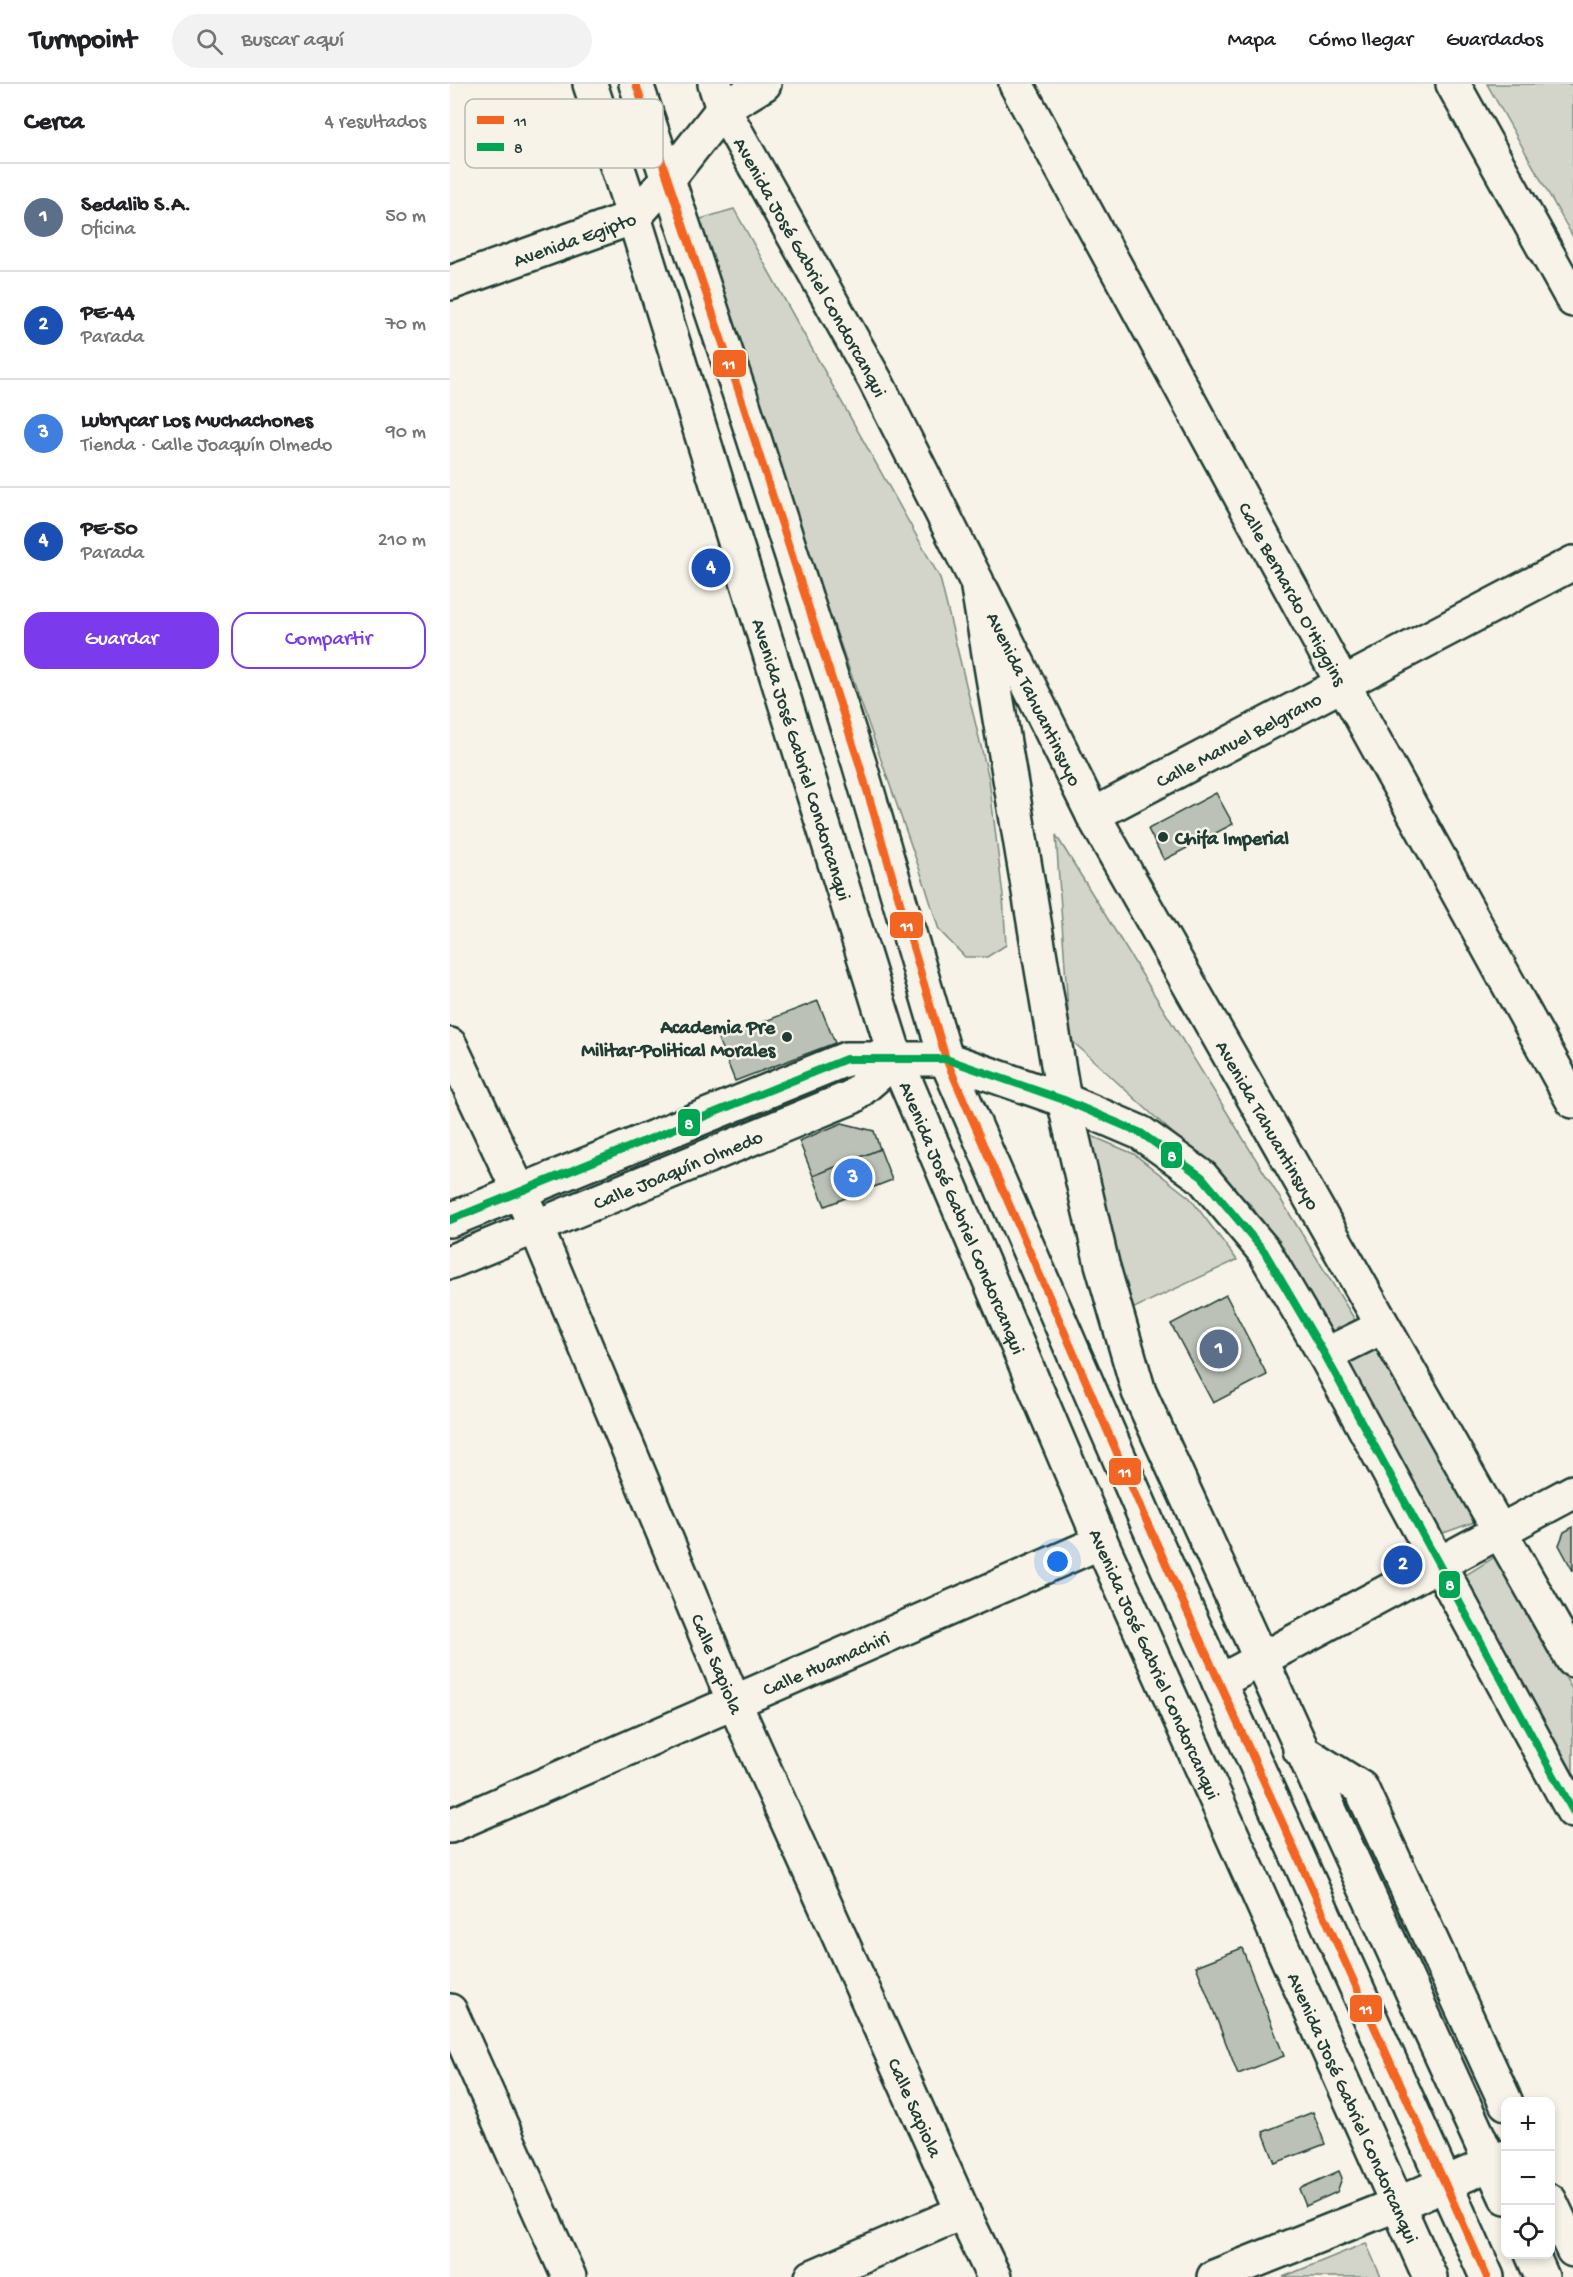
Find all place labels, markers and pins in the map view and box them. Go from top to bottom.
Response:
pin: 4 [692,546,730,590]
place label: Chifa Imperial [1174,829,1290,852]
marker: Chifa Imperial [1156,830,1170,844]
place label: Academia Pre Militar-Political Morales [581,1018,777,1064]
marker: Academia Pre Militar-Political Morales [780,1030,794,1044]
pin: 3 [834,1156,872,1200]
pin: 1 [1200,1326,1238,1372]
pin: 2 [1384,1542,1422,1588]

